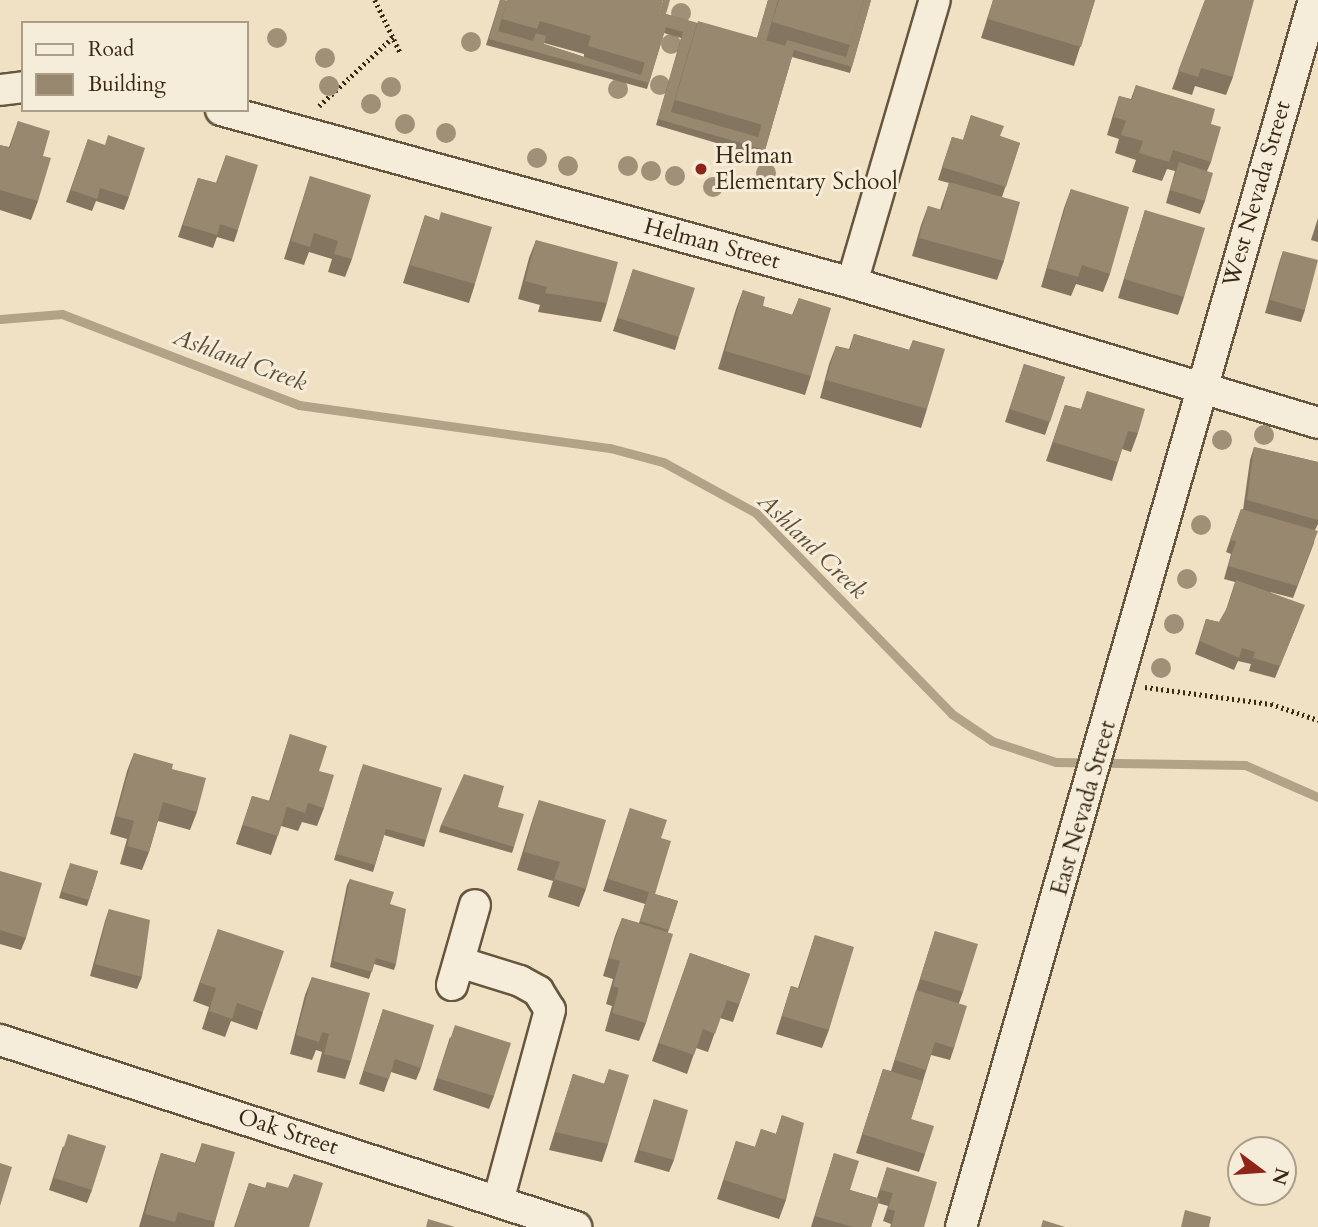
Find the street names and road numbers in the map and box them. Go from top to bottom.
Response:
street label: West Nevada Street [1217,98,1297,290]
street label: Helman Street [641,213,783,275]
street label: East Nevada Street [1046,717,1122,899]
street label: Oak Street [234,1103,342,1161]

